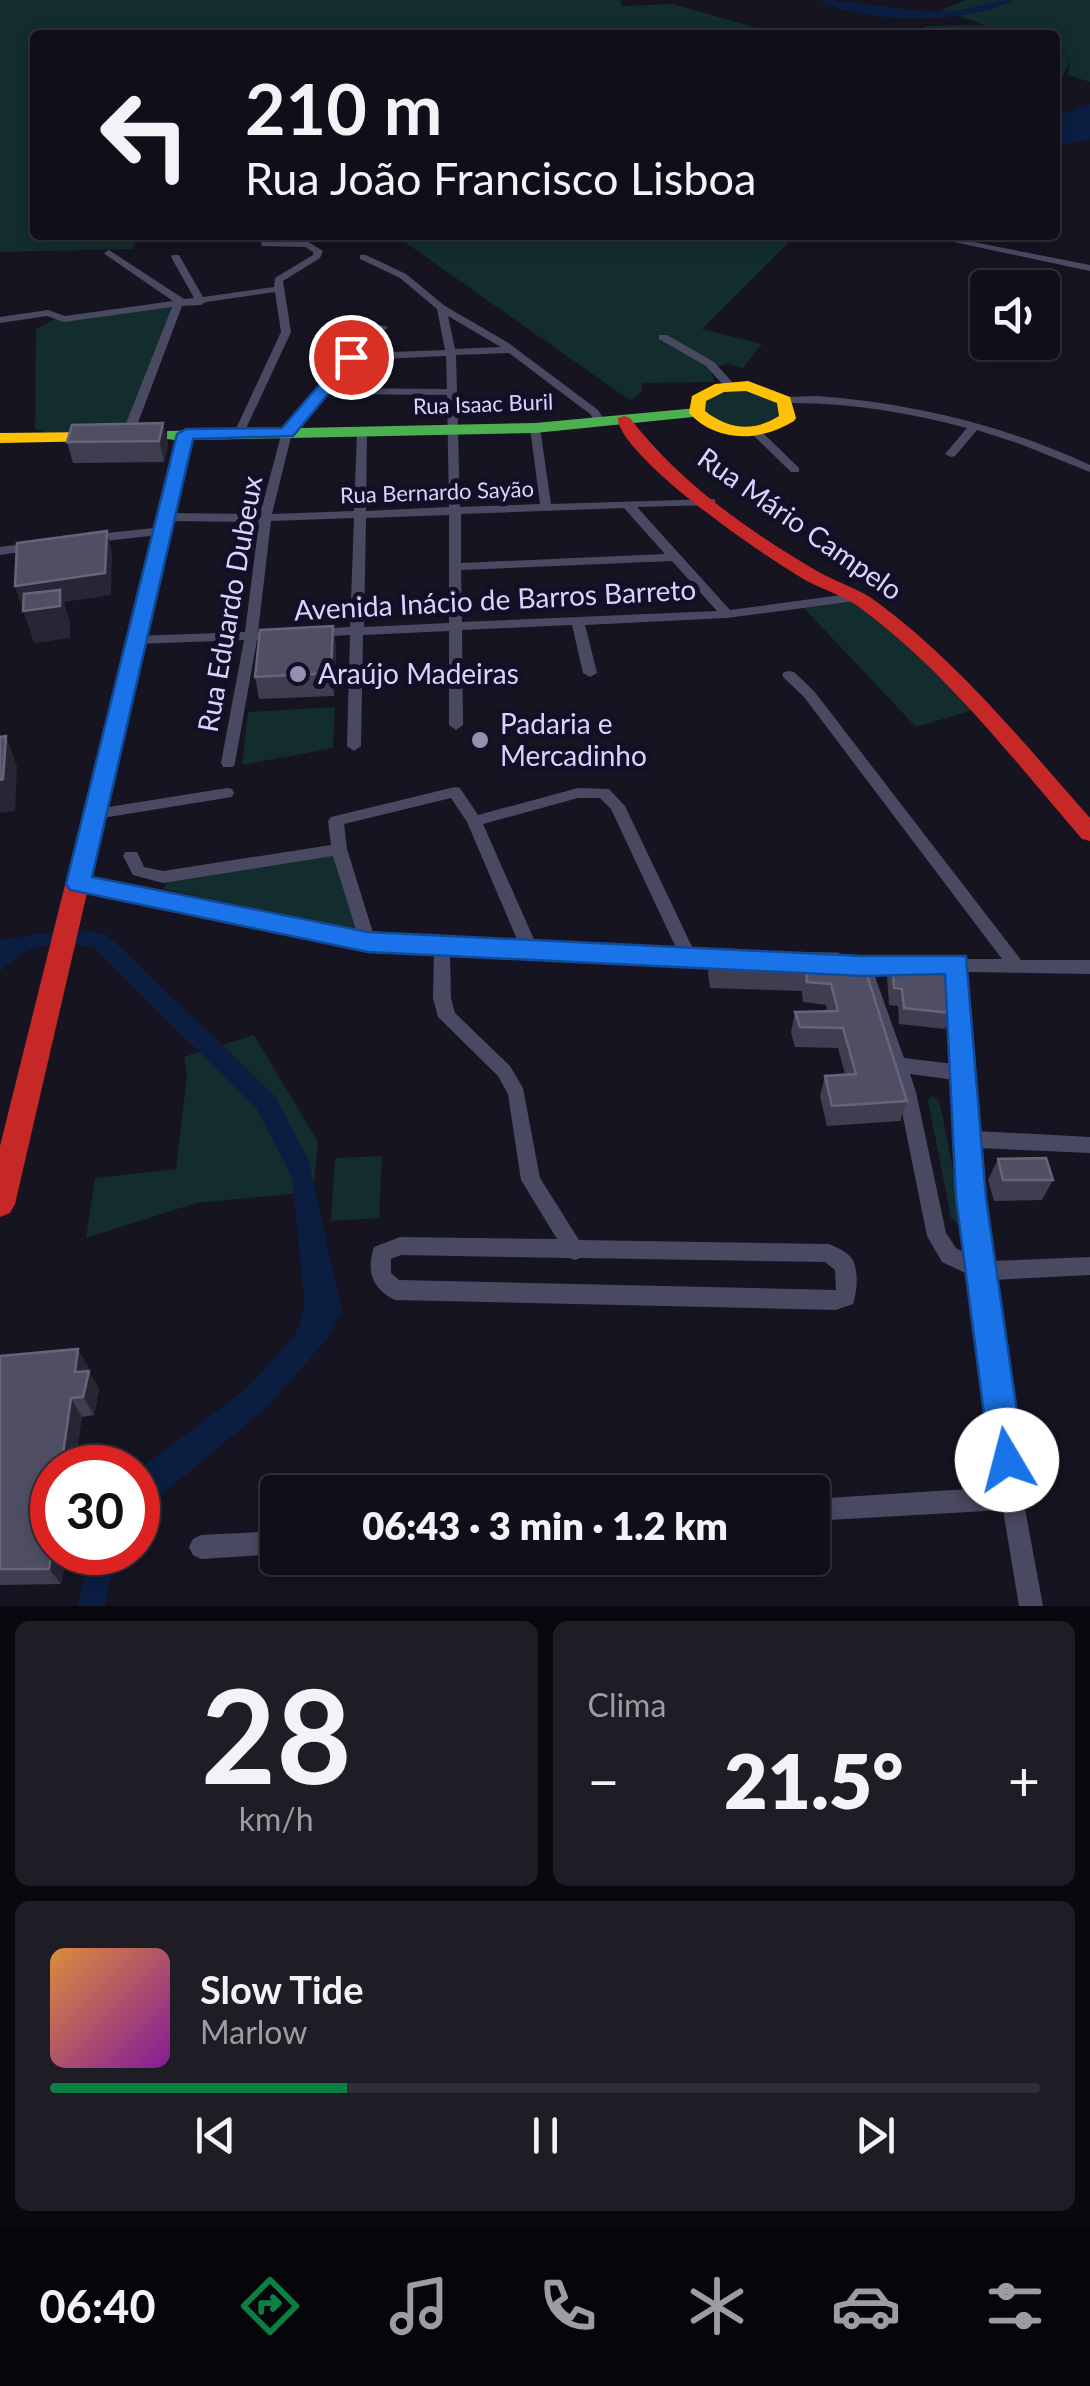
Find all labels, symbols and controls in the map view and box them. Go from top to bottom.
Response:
text: 210 m [245,66,442,150]
icon: left [80,70,210,200]
text: Rua João Francisco Lisboa [245,151,756,205]
map controls [970,270,1060,360]
button: sound [970,270,1060,360]
pin [309,315,394,400]
icon: arrive [324,330,379,385]
street label: Rua Isaac Buril [412,388,554,419]
street label: Rua Mário Campelo [692,440,909,606]
street label: Rua Eduardo Dubeux [190,473,268,735]
street label: Rua Bernardo Sayão [340,475,534,508]
street label: Avenida Inácio de Barros Barreto [293,571,697,627]
place label: Araújo Madeiras [318,656,519,690]
marker: Araújo Madeiras [287,663,309,685]
place label: Padaria e Mercadinho [500,706,647,772]
marker: Padaria e Mercadinho [469,729,491,751]
position arrow [955,1408,1059,1512]
speed limit sign: 30 [30,1445,160,1575]
text: 06:43 · 3 min · 1.2 km [362,1502,728,1548]
text: 28 [201,1656,352,1812]
text: Clima [588,1685,666,1724]
text: 21.5° [724,1735,904,1825]
text: − [588,1747,619,1813]
text: + [1008,1747,1040,1813]
text: km/h [239,1799,314,1838]
text: Slow Tide [200,1966,363,2012]
text: Marlow [200,2012,307,2051]
icon: previous [188,2108,243,2163]
icon: pause [518,2108,573,2163]
icon: next [848,2108,903,2163]
icon: directions [235,2271,305,2341]
icon: music [384,2271,454,2341]
icon: phone [533,2271,603,2341]
icon: climate [682,2271,752,2341]
icon: car [831,2271,901,2341]
icon: filters [980,2271,1050,2341]
text: 06:40 [40,2279,156,2333]

